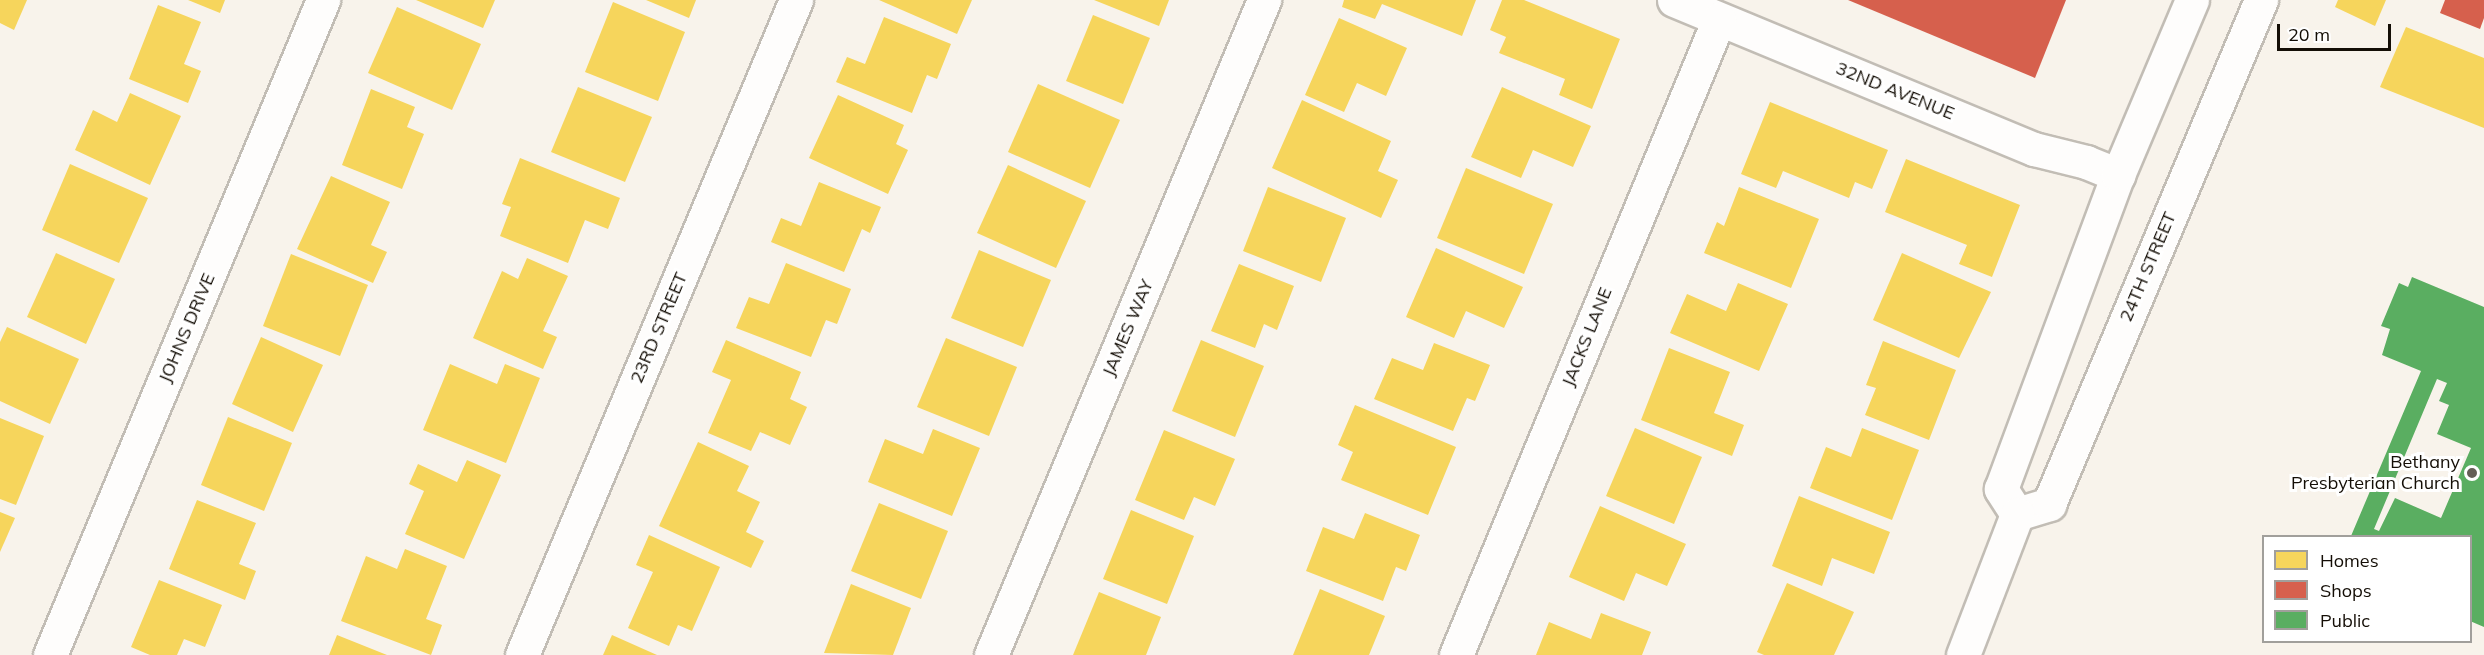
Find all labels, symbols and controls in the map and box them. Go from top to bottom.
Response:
scale bar [2280,12,2394,50]
text: 20 m [2288,23,2330,46]
street label: 32ND AVENUE [1833,57,1957,125]
street label: 24TH STREET [2115,209,2181,325]
street label: 23RD STREET [626,269,692,387]
street label: JOHNS DRIVE [154,270,220,386]
street label: JAMES WAY [1098,276,1158,380]
street label: JACKS LANE [1557,284,1617,390]
place label: Bethany Presbyterian Church [2291,452,2460,494]
marker: Bethany Presbyterian Church [2465,466,2479,480]
legend [2262,535,2472,643]
text: Homes [2320,549,2379,572]
text: Shops [2320,579,2372,602]
text: Public [2320,609,2370,632]

